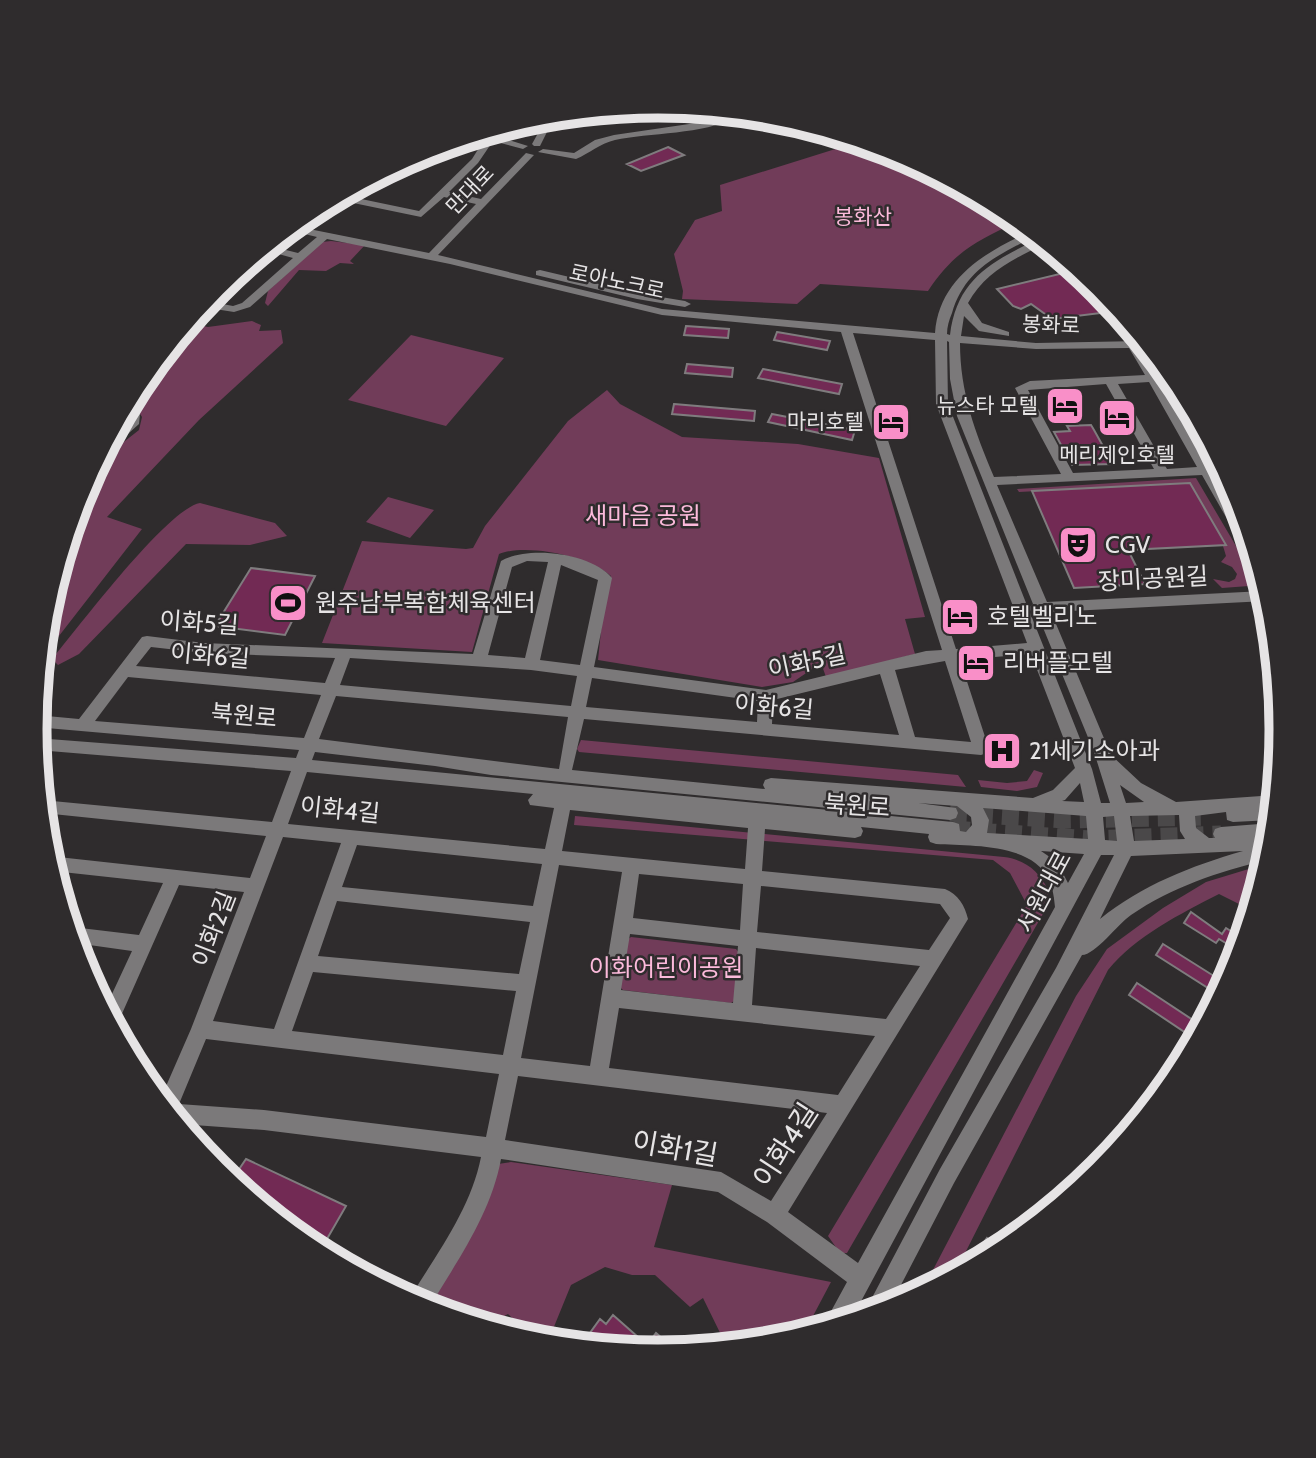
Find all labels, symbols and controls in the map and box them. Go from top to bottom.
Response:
street label: 만대로 [441,160,499,219]
park label: 봉화산 [834,204,892,229]
street label: 로아노크로 [567,259,667,304]
street label: 봉화로 [1022,311,1080,338]
hotel icon: 뉴스타 모텔 [1044,385,1086,427]
place label: 뉴스타 모텔 [937,393,1038,418]
hotel icon: 메리제인호텔 [1096,397,1138,439]
hotel icon: 마리호텔 [870,401,912,443]
place label: 마리호텔 [787,409,864,434]
place label: 메리제인호텔 [1059,442,1175,467]
park label: 새마음 공원 [585,501,701,530]
theatre icon: CGV [1057,524,1099,566]
place label: CGV [1105,530,1151,559]
street label: 장미공원길 [1097,561,1209,596]
sports icon: 원주남부복합체육센터 [267,582,309,624]
place label: 원주남부복합체육센터 [315,588,536,617]
hotel icon: 호텔벨리노 [939,596,981,638]
place label: 호텔벨리노 [987,602,1097,631]
street label: 이화5길 [159,605,240,640]
street label: 이화6길 [169,638,251,673]
street label: 이화5길 [765,639,849,684]
hotel icon: 리버플모텔 [955,642,997,684]
place label: 리버플모텔 [1003,648,1113,677]
street label: 이화6길 [733,689,815,724]
street label: 북원로 [210,698,278,733]
hospital icon: 21세기소아과 [981,730,1023,772]
place label: 21세기소아과 [1029,736,1160,765]
street label: 북원로 [823,789,891,822]
street label: 이화4길 [299,791,381,828]
street label: 서원대로 [1010,846,1077,938]
street label: 이화2길 [186,887,241,971]
park label: 이화어린이공원 [589,953,743,982]
street label: 이화4길 [745,1097,825,1193]
street label: 이화1길 [629,1124,721,1172]

